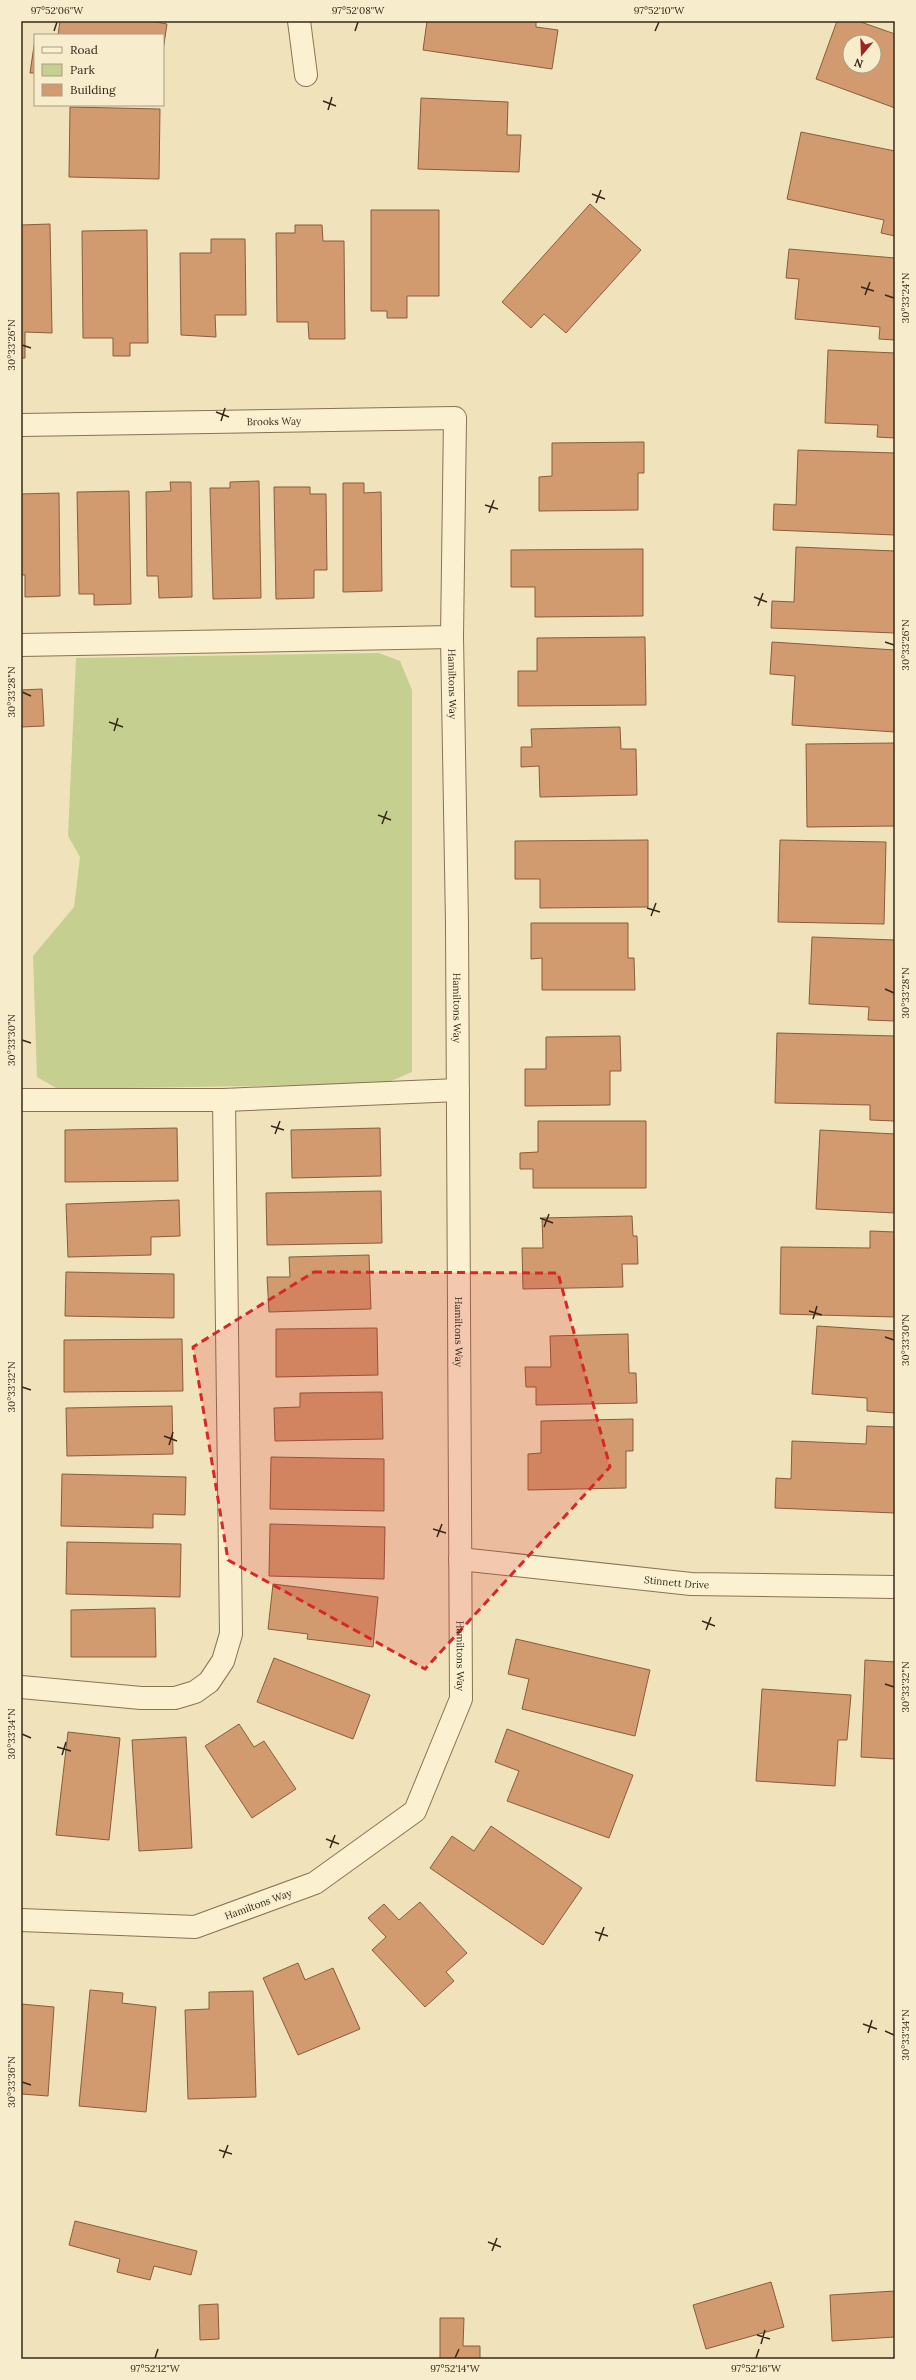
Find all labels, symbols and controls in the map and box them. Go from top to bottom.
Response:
text: 97°52'06"W [31,4,84,17]
text: 97°52'08"W [332,4,385,17]
text: 97°52'10"W [634,4,685,17]
legend [34,34,164,106]
north arrow [842,34,882,74]
text: Road [70,42,98,57]
text: N [852,55,865,71]
text: Park [70,62,96,77]
text: Building [70,82,116,97]
text: 30°33'24"N [899,272,912,323]
text: 30°33'26"N [5,319,18,371]
street label: Brooks Way [247,414,302,428]
text: 30°33'26"N [899,619,912,671]
street label: Hamiltons Way [445,649,459,720]
text: 30°33'28"N [5,666,18,718]
text: 30°33'28"N [899,967,912,1019]
street label: Hamiltons Way [450,973,464,1044]
text: 30°33'30"N [5,1014,18,1066]
street label: Hamiltons Way [452,1297,465,1368]
text: 30°33'30"N [899,1314,912,1366]
text: 30°33'32"N [5,1361,18,1413]
street label: Stinnett Drive [643,1573,710,1591]
street label: Hamiltons Way [454,1621,467,1692]
text: 30°33'32"N [899,1661,912,1713]
text: 30°33'34"N [5,1708,18,1760]
street label: Hamiltons Way [223,1886,294,1923]
text: 30°33'34"N [899,2009,912,2061]
text: 30°33'36"N [5,2056,18,2108]
text: 97°52'12"W [130,2362,181,2375]
text: 97°52'14"W [430,2362,481,2375]
text: 97°52'16"W [731,2362,782,2375]

